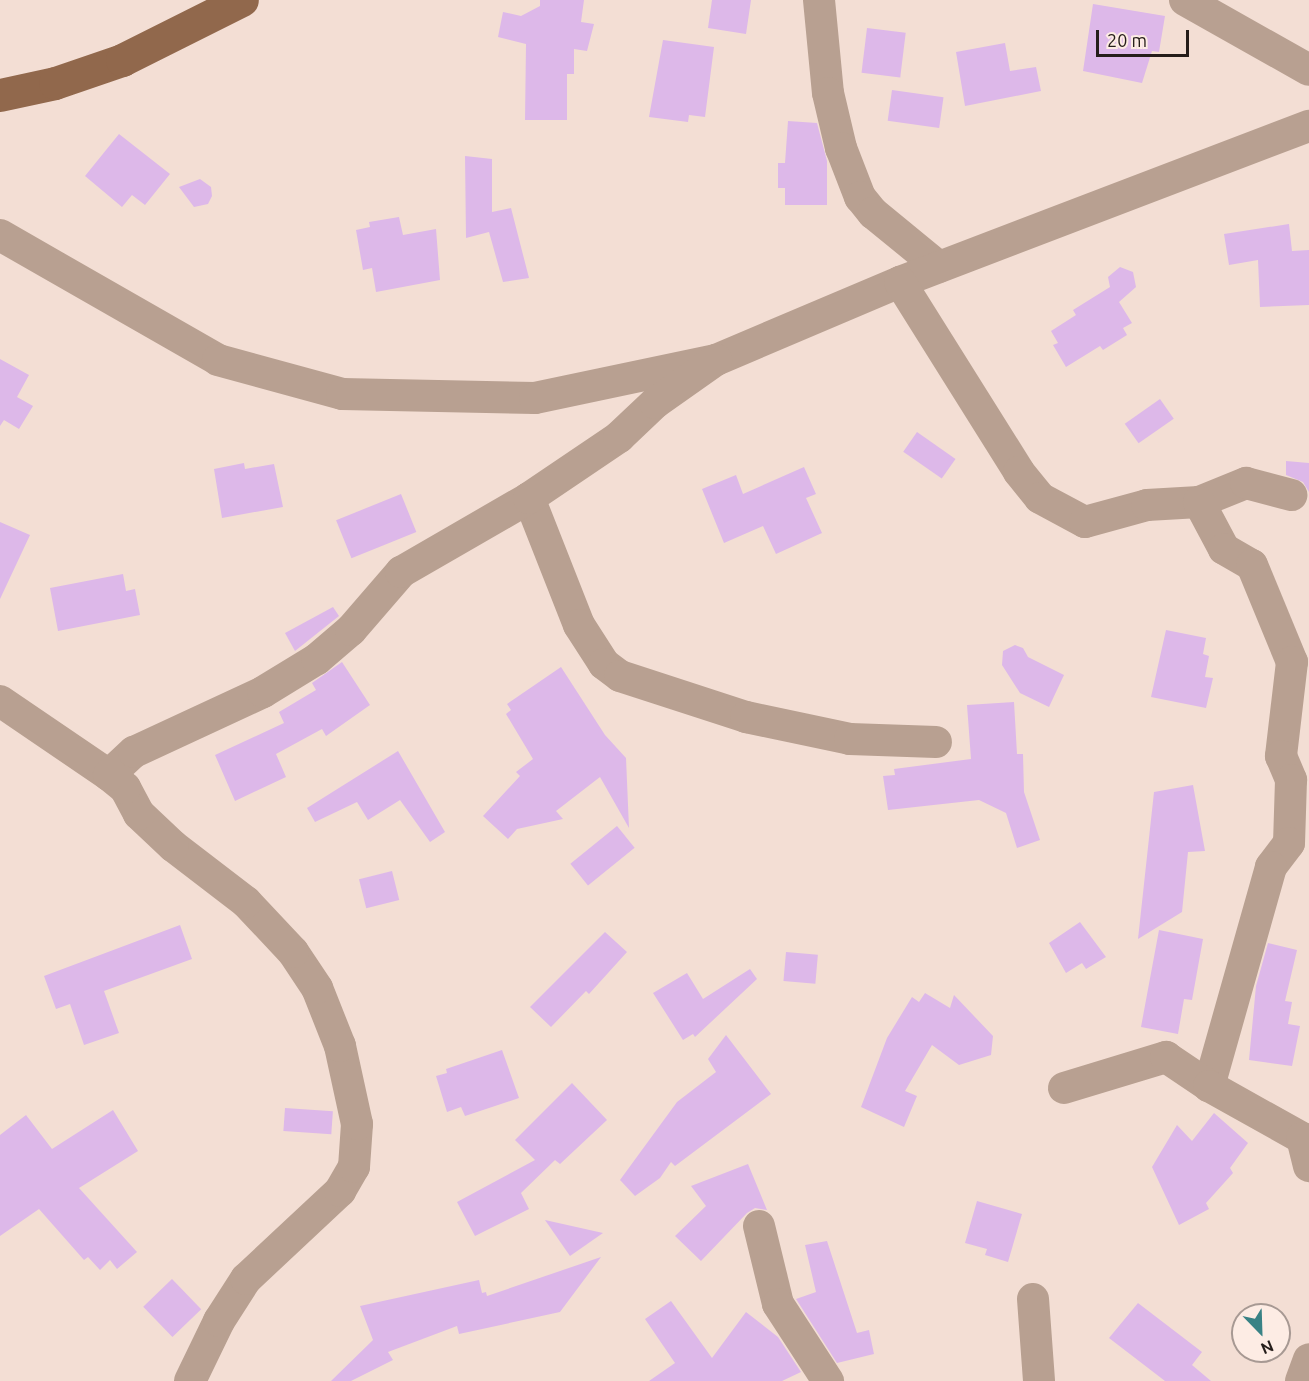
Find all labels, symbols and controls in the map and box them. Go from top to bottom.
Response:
scale bar [1099,18,1192,56]
text: 20 m [1107,30,1147,50]
north arrow [1231,1303,1291,1363]
text: N [1258,1337,1276,1358]

